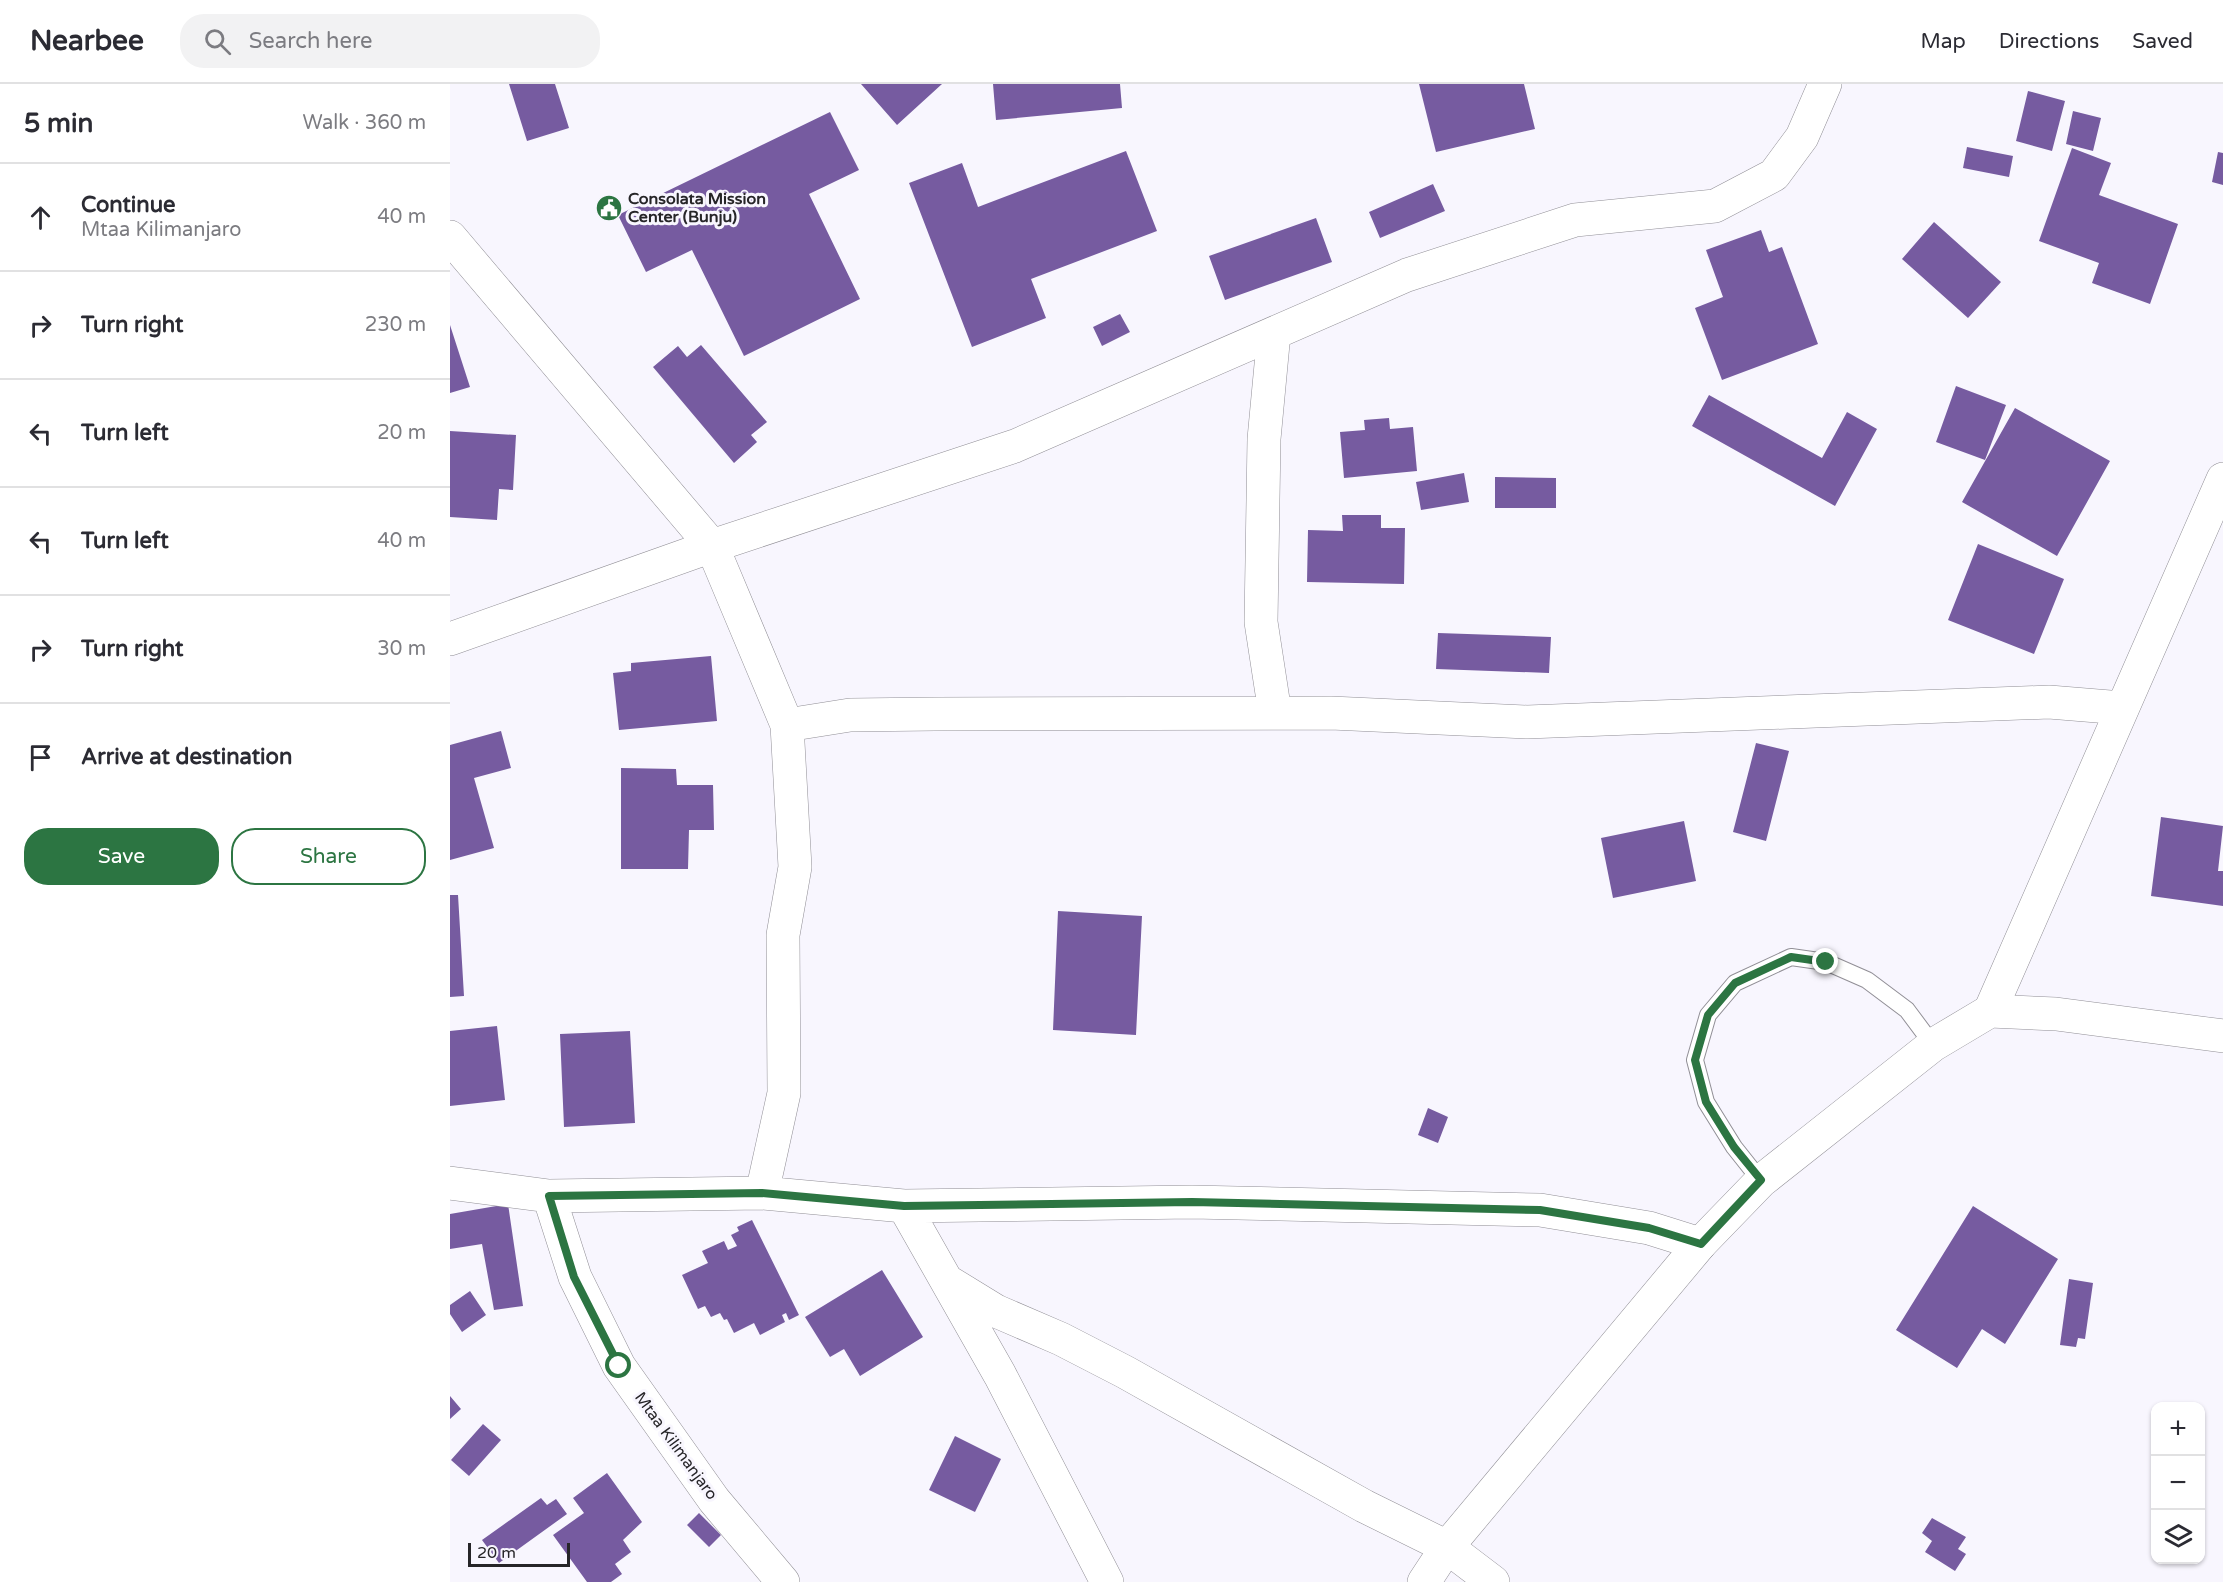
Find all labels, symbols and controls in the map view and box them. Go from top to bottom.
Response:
search box [180,14,600,68]
text: Nearbee [30,24,144,58]
icon: search [201,25,234,58]
text: Search here [249,28,372,54]
text: Map [1920,29,1966,54]
text: Directions [1999,29,2099,54]
text: Saved [2132,29,2193,54]
text: 5 min [24,108,93,139]
text: Walk · 360 m [303,111,426,135]
place label: Consolata Mission Center (Bunju) [628,189,766,227]
text: Continue [81,192,176,218]
public building icon: Consolata Mission Center (Bunju) [594,193,624,223]
icon: ahead [24,201,57,234]
text: 40 m [377,205,426,229]
text: Mtaa Kilimanjaro [81,218,241,242]
icon: right [24,309,57,342]
text: Turn right [81,312,183,338]
text: 230 m [365,313,426,337]
icon: left [24,417,57,450]
text: Turn left [81,420,169,446]
text: 20 m [377,421,426,445]
icon: left [24,525,57,558]
text: Turn left [81,528,169,554]
text: 40 m [377,529,426,553]
icon: right [24,633,57,666]
text: Turn right [81,636,183,662]
text: 30 m [377,637,426,661]
icon: arrive [24,741,57,774]
text: Arrive at destination [81,744,292,770]
button: Save [24,828,219,885]
button: Share [231,828,426,885]
route end [1812,948,1838,974]
route start [605,1352,631,1378]
street label: Mtaa Kilimanjaro [630,1388,722,1504]
map controls [2151,1402,2205,1564]
button: + [2151,1402,2205,1456]
button: − [2151,1456,2205,1510]
button: layers [2151,1510,2205,1564]
scale bar [468,1540,570,1568]
text: 20 m [477,1543,516,1563]

